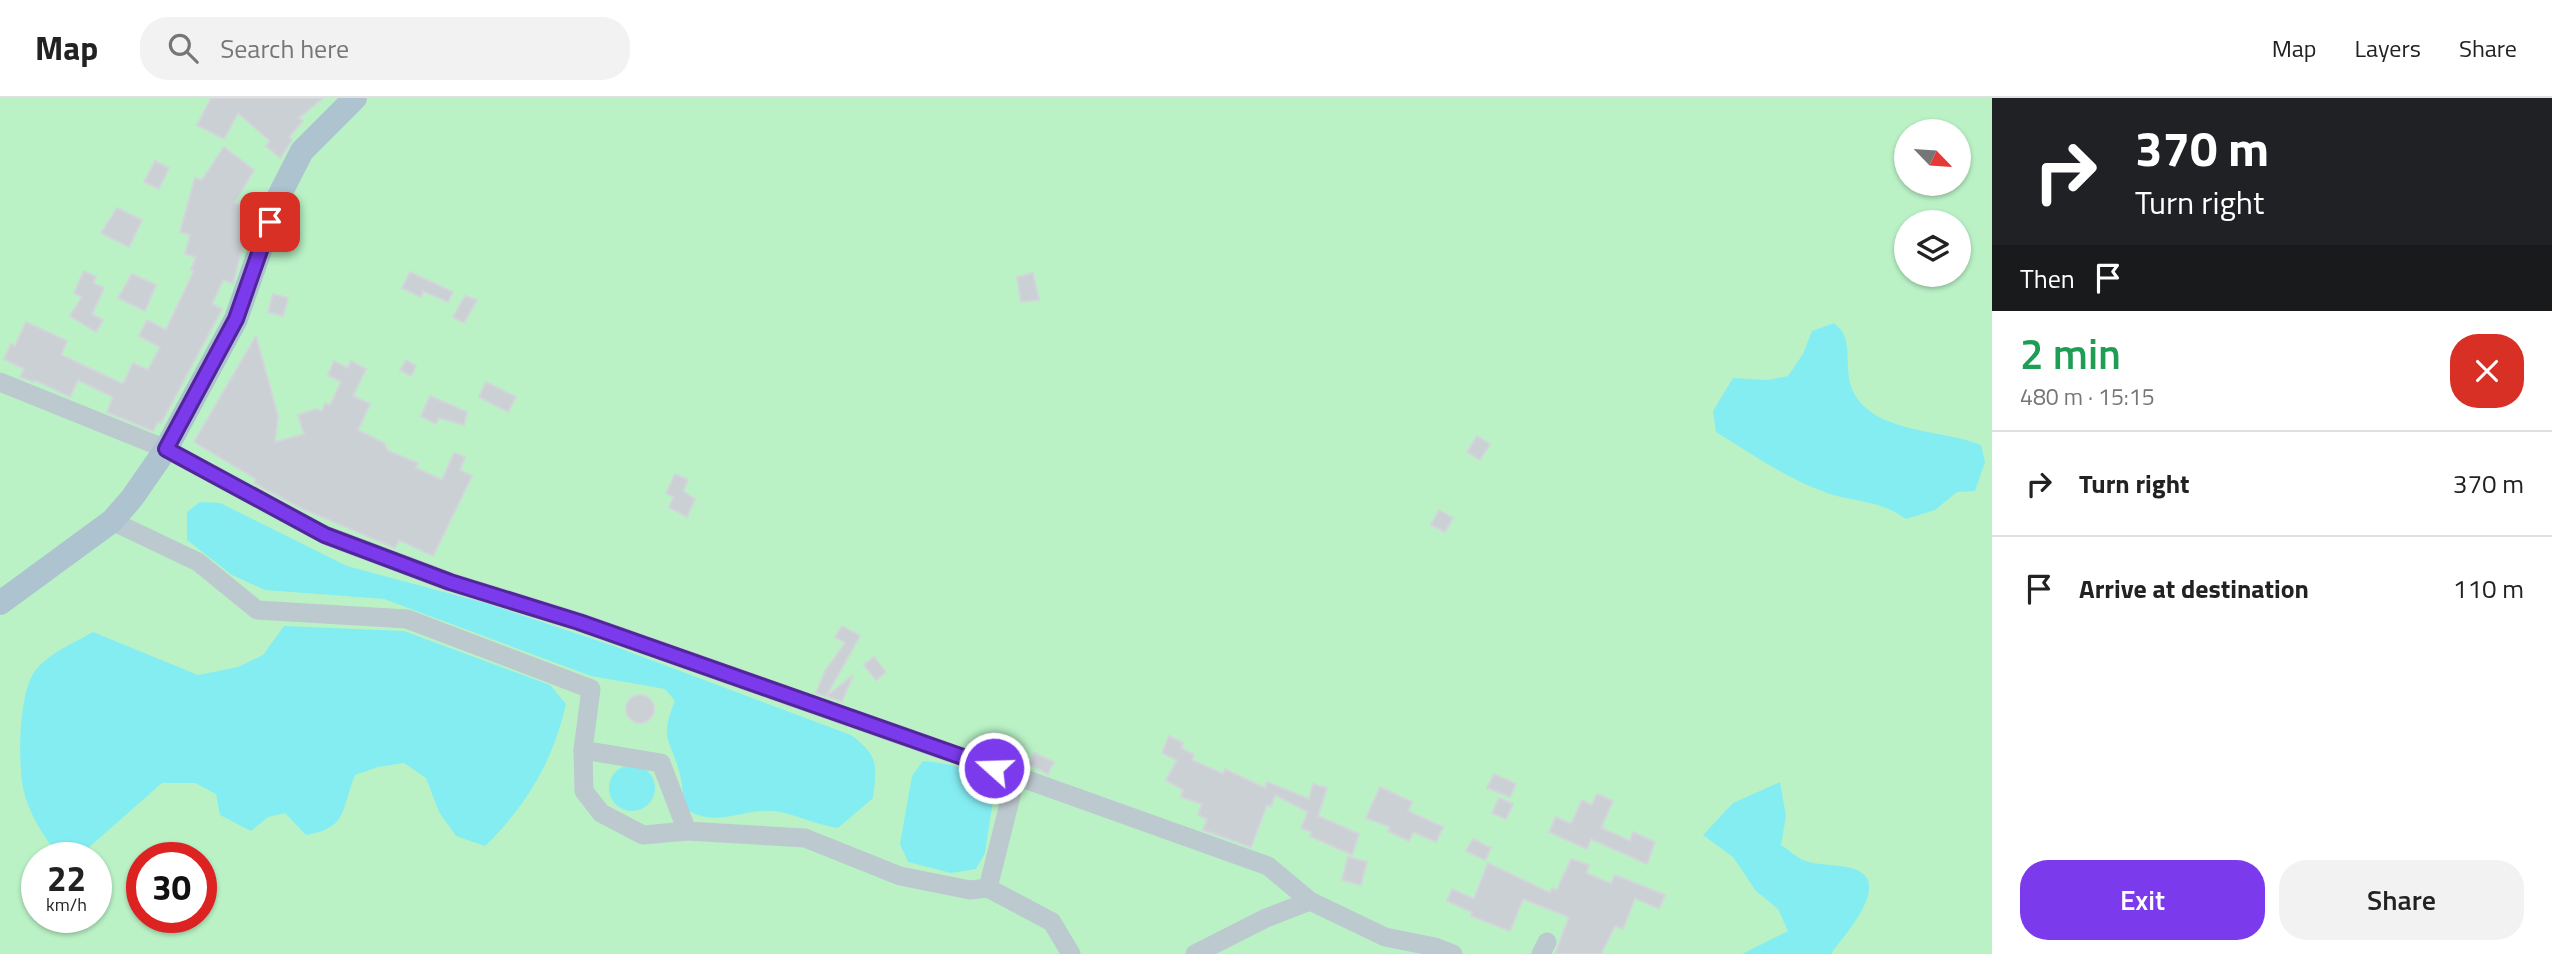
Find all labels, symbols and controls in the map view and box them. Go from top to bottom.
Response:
search box [140,17,630,80]
text: Map [35,23,98,73]
icon: search [164,29,202,67]
text: Search here [220,29,349,68]
text: Map [2272,30,2317,66]
text: Layers [2355,30,2421,66]
text: Share [2459,30,2517,66]
text: 370 m [2135,110,2269,185]
north arrow [1894,119,1970,196]
map controls [1894,119,1971,287]
icon: right [2020,126,2111,217]
text: Turn right [2135,178,2264,226]
pin [240,192,300,252]
icon: arrive [251,203,289,241]
button: layers [1894,210,1971,287]
text: Then [2020,259,2075,298]
icon: arrive [2089,259,2127,297]
text: 2 min [2020,321,2121,385]
button: close [2450,334,2524,408]
text: 480 m · 15:15 [2020,379,2155,414]
text: Turn right [2079,464,2190,503]
text: 370 m [2453,464,2524,503]
icon: right [2020,465,2058,503]
text: Arrive at destination [2079,569,2309,608]
text: 110 m [2453,569,2524,608]
icon: arrive [2020,570,2058,608]
position arrow [957,731,1031,805]
speed limit sign: 30 [126,842,217,933]
text: 22 [47,851,86,905]
button: Exit [2020,860,2265,940]
button: Share [2279,860,2524,940]
text: km/h [46,891,87,918]

